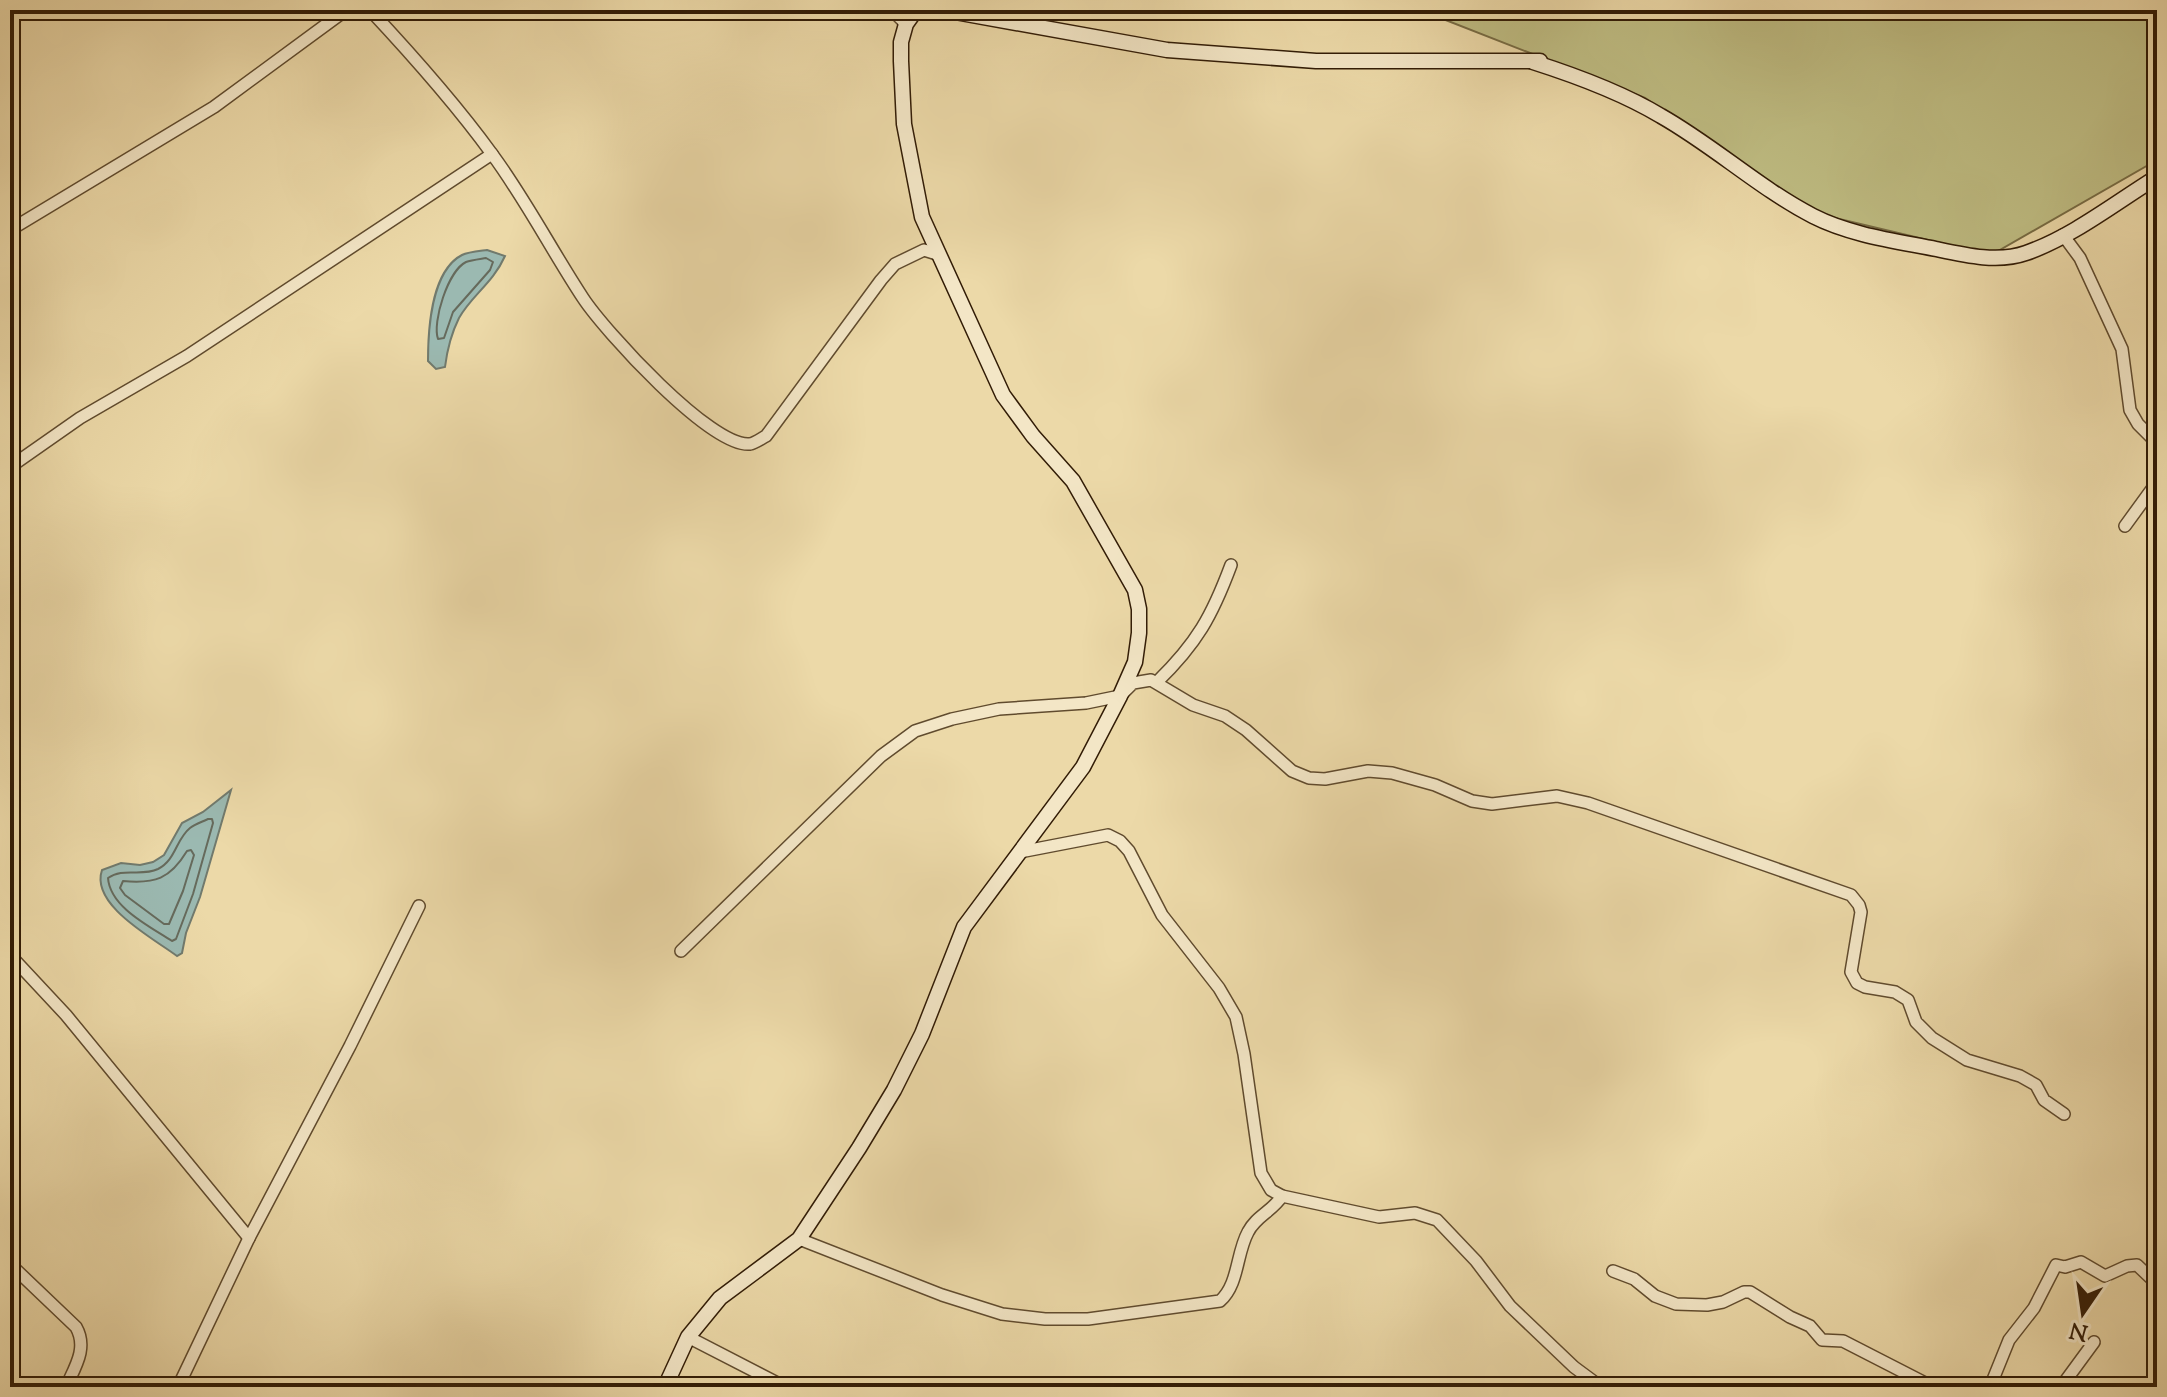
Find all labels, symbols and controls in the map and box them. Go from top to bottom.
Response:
north arrow [2043,1273,2123,1353]
text: N [2067,1312,2091,1347]

